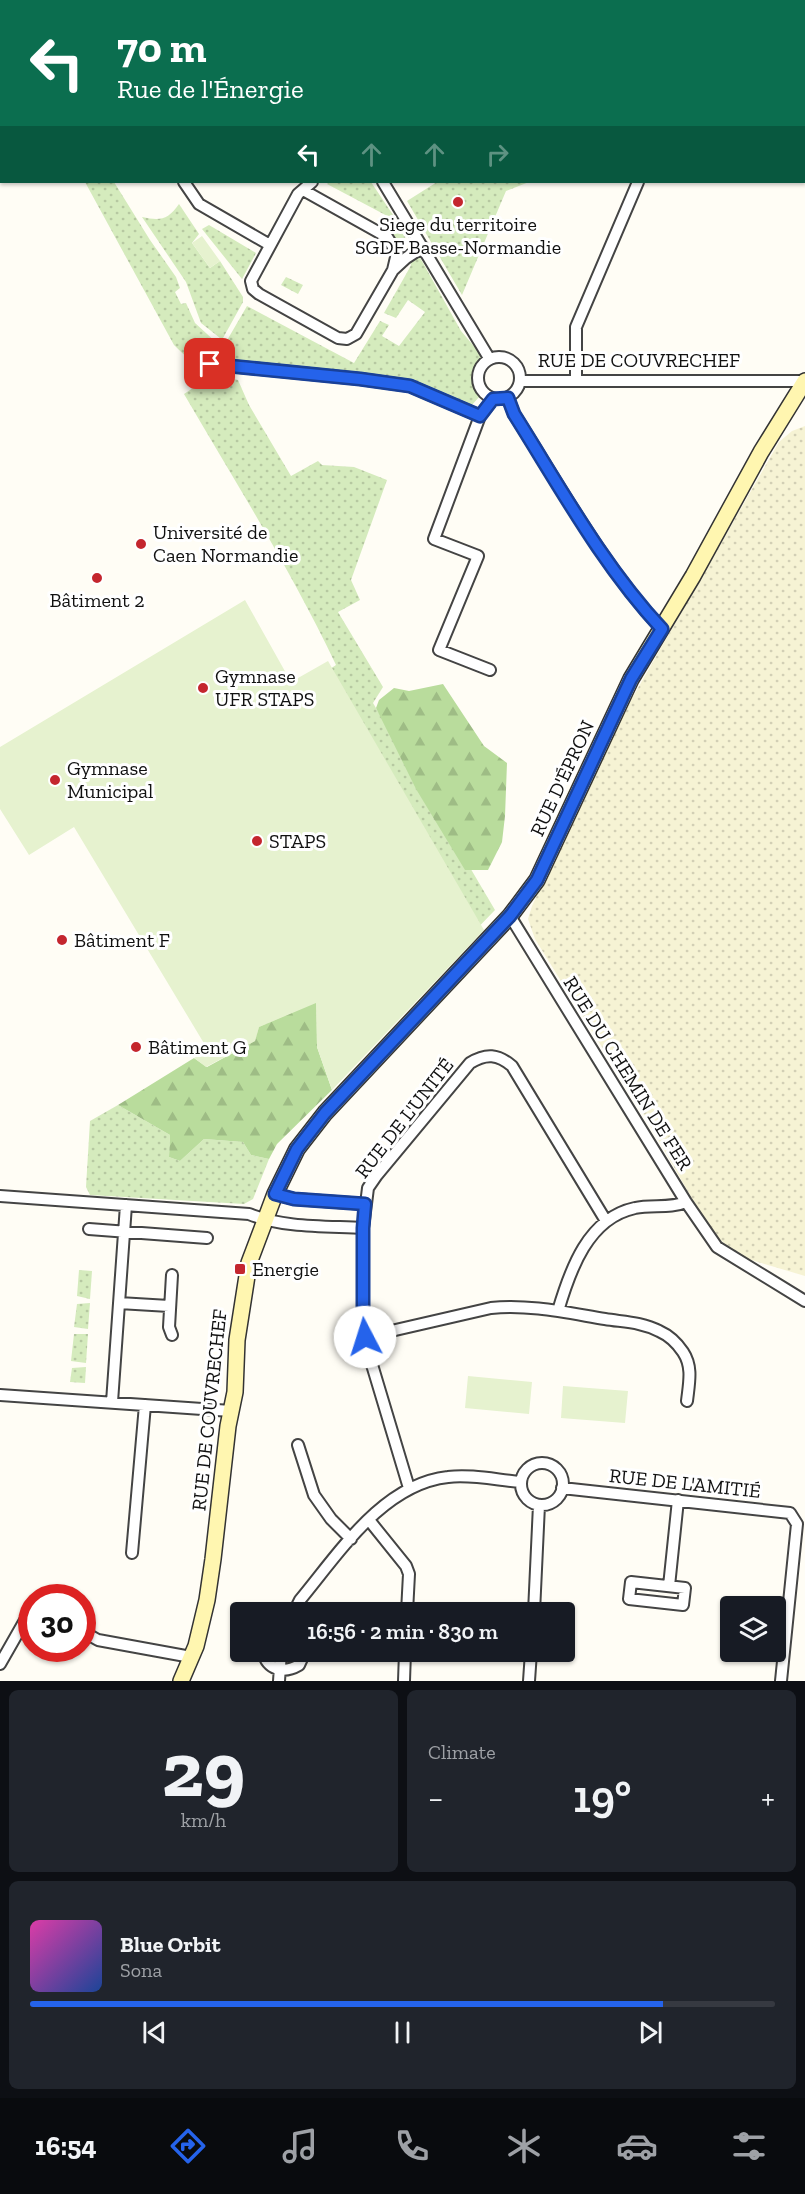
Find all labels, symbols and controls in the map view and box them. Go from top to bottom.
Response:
text: 70 m [117,22,207,73]
icon: left [18,24,96,102]
text: Rue de l'Énergie [117,73,304,105]
icon: left [292,138,325,171]
icon: ahead [355,138,388,171]
icon: ahead [418,138,451,171]
icon: right [481,138,514,171]
marker: Siege du territoire SGDF Basse-Normandie [451,195,465,209]
place label: Siege du territoire SGDF Basse-Normandie [355,212,561,259]
pin [184,338,235,389]
icon: arrive [193,347,226,380]
street label: RUE DE COUVRECHEF [538,348,740,372]
place label: Université de Caen Normandie [153,520,298,567]
marker: Université de Caen Normandie [134,537,148,551]
marker: Bâtiment 2 [90,571,104,585]
place label: Bâtiment 2 [49,588,145,612]
place label: Gymnase UFR STAPS [215,664,314,711]
marker: Gymnase UFR STAPS [196,681,210,695]
street label: RUE D'ÉPRON [525,716,599,840]
place label: Gymnase Municipal [67,756,153,803]
marker: Gymnase Municipal [48,773,62,787]
place label: STAPS [269,829,326,853]
marker: STAPS [250,834,264,848]
place label: Bâtiment F [74,928,170,952]
marker: Bâtiment F [55,933,69,947]
street label: RUE DU CHEMIN DE FER [558,972,698,1175]
place label: Bâtiment G [148,1035,247,1059]
marker: Bâtiment G [129,1040,143,1054]
street label: RUE DE L'UNITÉ [350,1053,458,1183]
place label: Energie [252,1257,319,1281]
marker: Energie [233,1262,247,1276]
position arrow [333,1305,397,1369]
street label: RUE DE COUVRECHEF [186,1308,232,1512]
street label: RUE DE L'AMITIÉ [608,1463,762,1503]
speed limit sign: 30 [18,1584,96,1662]
map controls [720,1596,786,1662]
button: layers [720,1596,786,1662]
text: 16:56 · 2 min · 830 m [307,1618,498,1645]
text: 29 [162,1722,245,1816]
text: Climate [428,1740,496,1764]
text: 19° [573,1770,631,1824]
text: − [428,1778,443,1817]
text: + [761,1778,775,1817]
text: km/h [181,1808,226,1832]
text: Blue Orbit [120,1931,220,1958]
text: Sona [120,1958,162,1982]
icon: previous [138,2016,171,2049]
icon: pause [386,2016,419,2049]
icon: next [634,2016,667,2049]
icon: directions [167,2125,209,2167]
icon: music [279,2125,321,2167]
icon: phone [391,2125,433,2167]
icon: climate [503,2125,545,2167]
icon: car [616,2125,658,2167]
icon: filters [728,2125,770,2167]
text: 16:54 [35,2130,97,2162]

